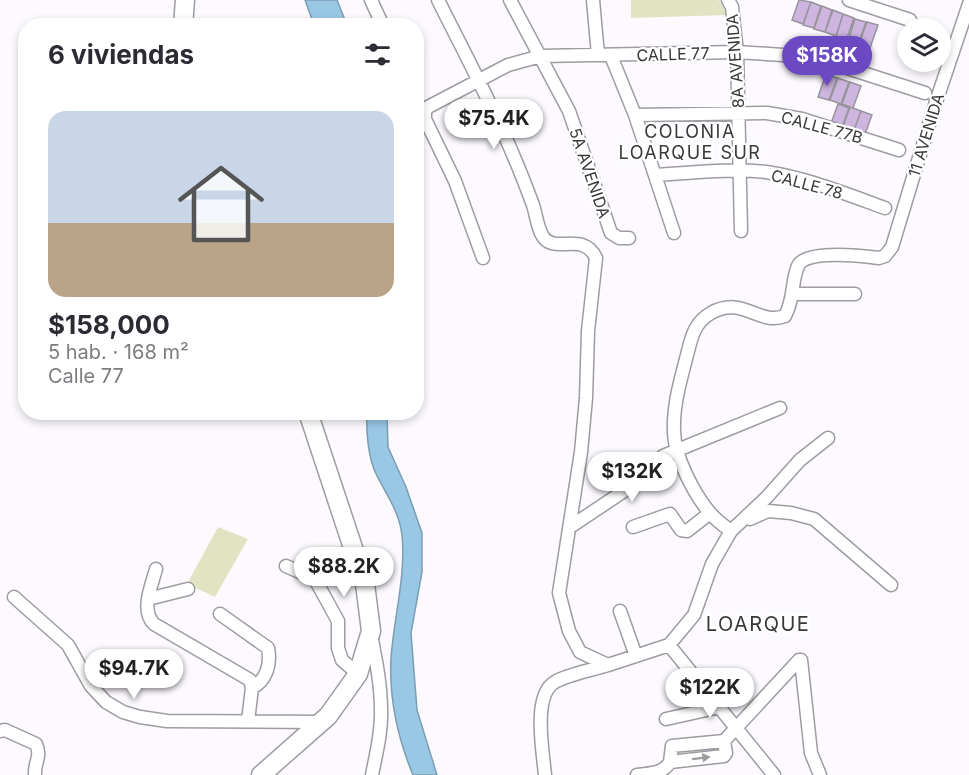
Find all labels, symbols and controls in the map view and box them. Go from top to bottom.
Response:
street label: 8A AVENIDA [722,13,748,109]
map controls [897,18,951,72]
button: layers [897,18,951,72]
pin: $158K [785,36,869,87]
icon: filters [361,38,394,71]
text: 6 viviendas [48,39,194,70]
street label: CALLE 77 [636,43,710,65]
text: $158K [796,43,858,67]
street label: 11 AVENIDA [904,91,948,179]
pin: $75.4K [445,99,543,150]
text: $75.4K [458,106,530,130]
street label: CALLE 77B [779,107,865,147]
district label: COLONIA LOARQUE SUR [619,121,761,163]
street label: 5A AVENIDA [565,125,615,221]
icon: home [167,150,275,258]
street label: CALLE 78 [769,165,845,203]
text: $158,000 [48,309,170,340]
text: 5 hab. · 168 m² [48,340,189,364]
text: Calle 77 [48,364,124,388]
pin: $132K [590,452,674,503]
text: $132K [601,459,663,483]
pin: $88.2K [295,547,393,598]
text: $88.2K [308,554,380,578]
district label: LOARQUE [706,612,810,636]
pin: $94.7K [85,649,183,700]
text: $94.7K [98,656,170,680]
pin: $122K [668,668,752,719]
text: $122K [679,675,741,699]
one-way arrow [691,754,710,763]

